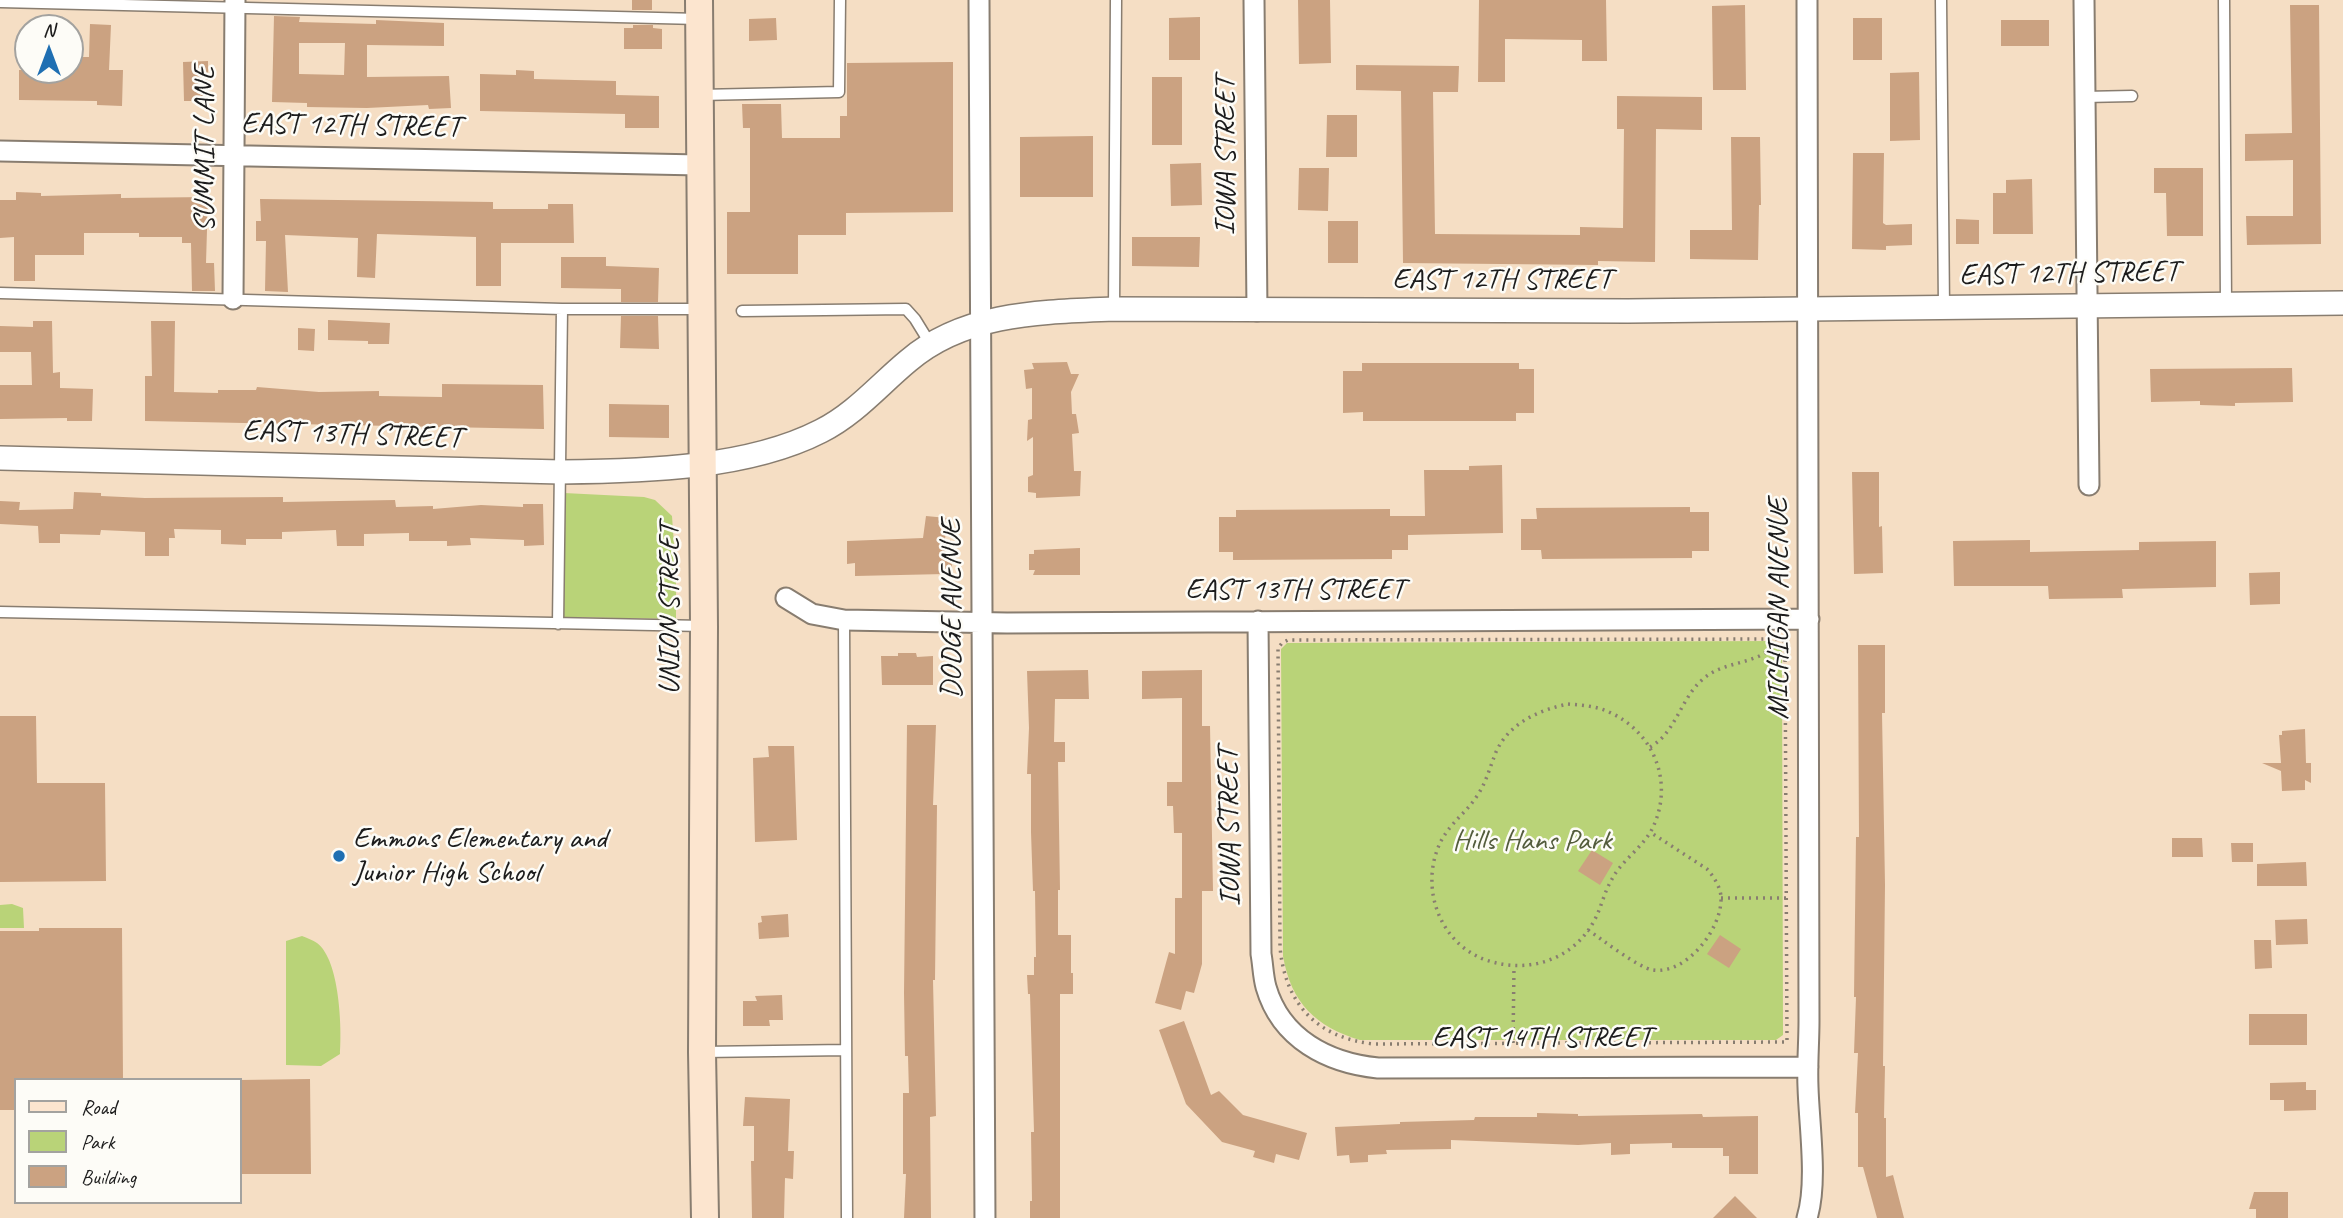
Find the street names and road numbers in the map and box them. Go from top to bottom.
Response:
street label: SUMMIT LANE [187,66,223,232]
street label: IOWA STREET [1208,77,1244,235]
street label: EAST 12TH STREET [241,106,461,146]
street label: EAST 12TH STREET [1959,254,2179,294]
street label: EAST 12TH STREET [1392,262,1612,298]
street label: EAST 13TH STREET [242,413,462,457]
street label: MICHIGAN AVENUE [1761,498,1797,720]
street label: DODGE AVENUE [934,519,970,699]
street label: UNION STREET [652,523,688,695]
street label: EAST 13TH STREET [1185,572,1405,608]
street label: IOWA STREET [1211,747,1249,907]
street label: EAST 14TH STREET [1432,1020,1652,1056]

